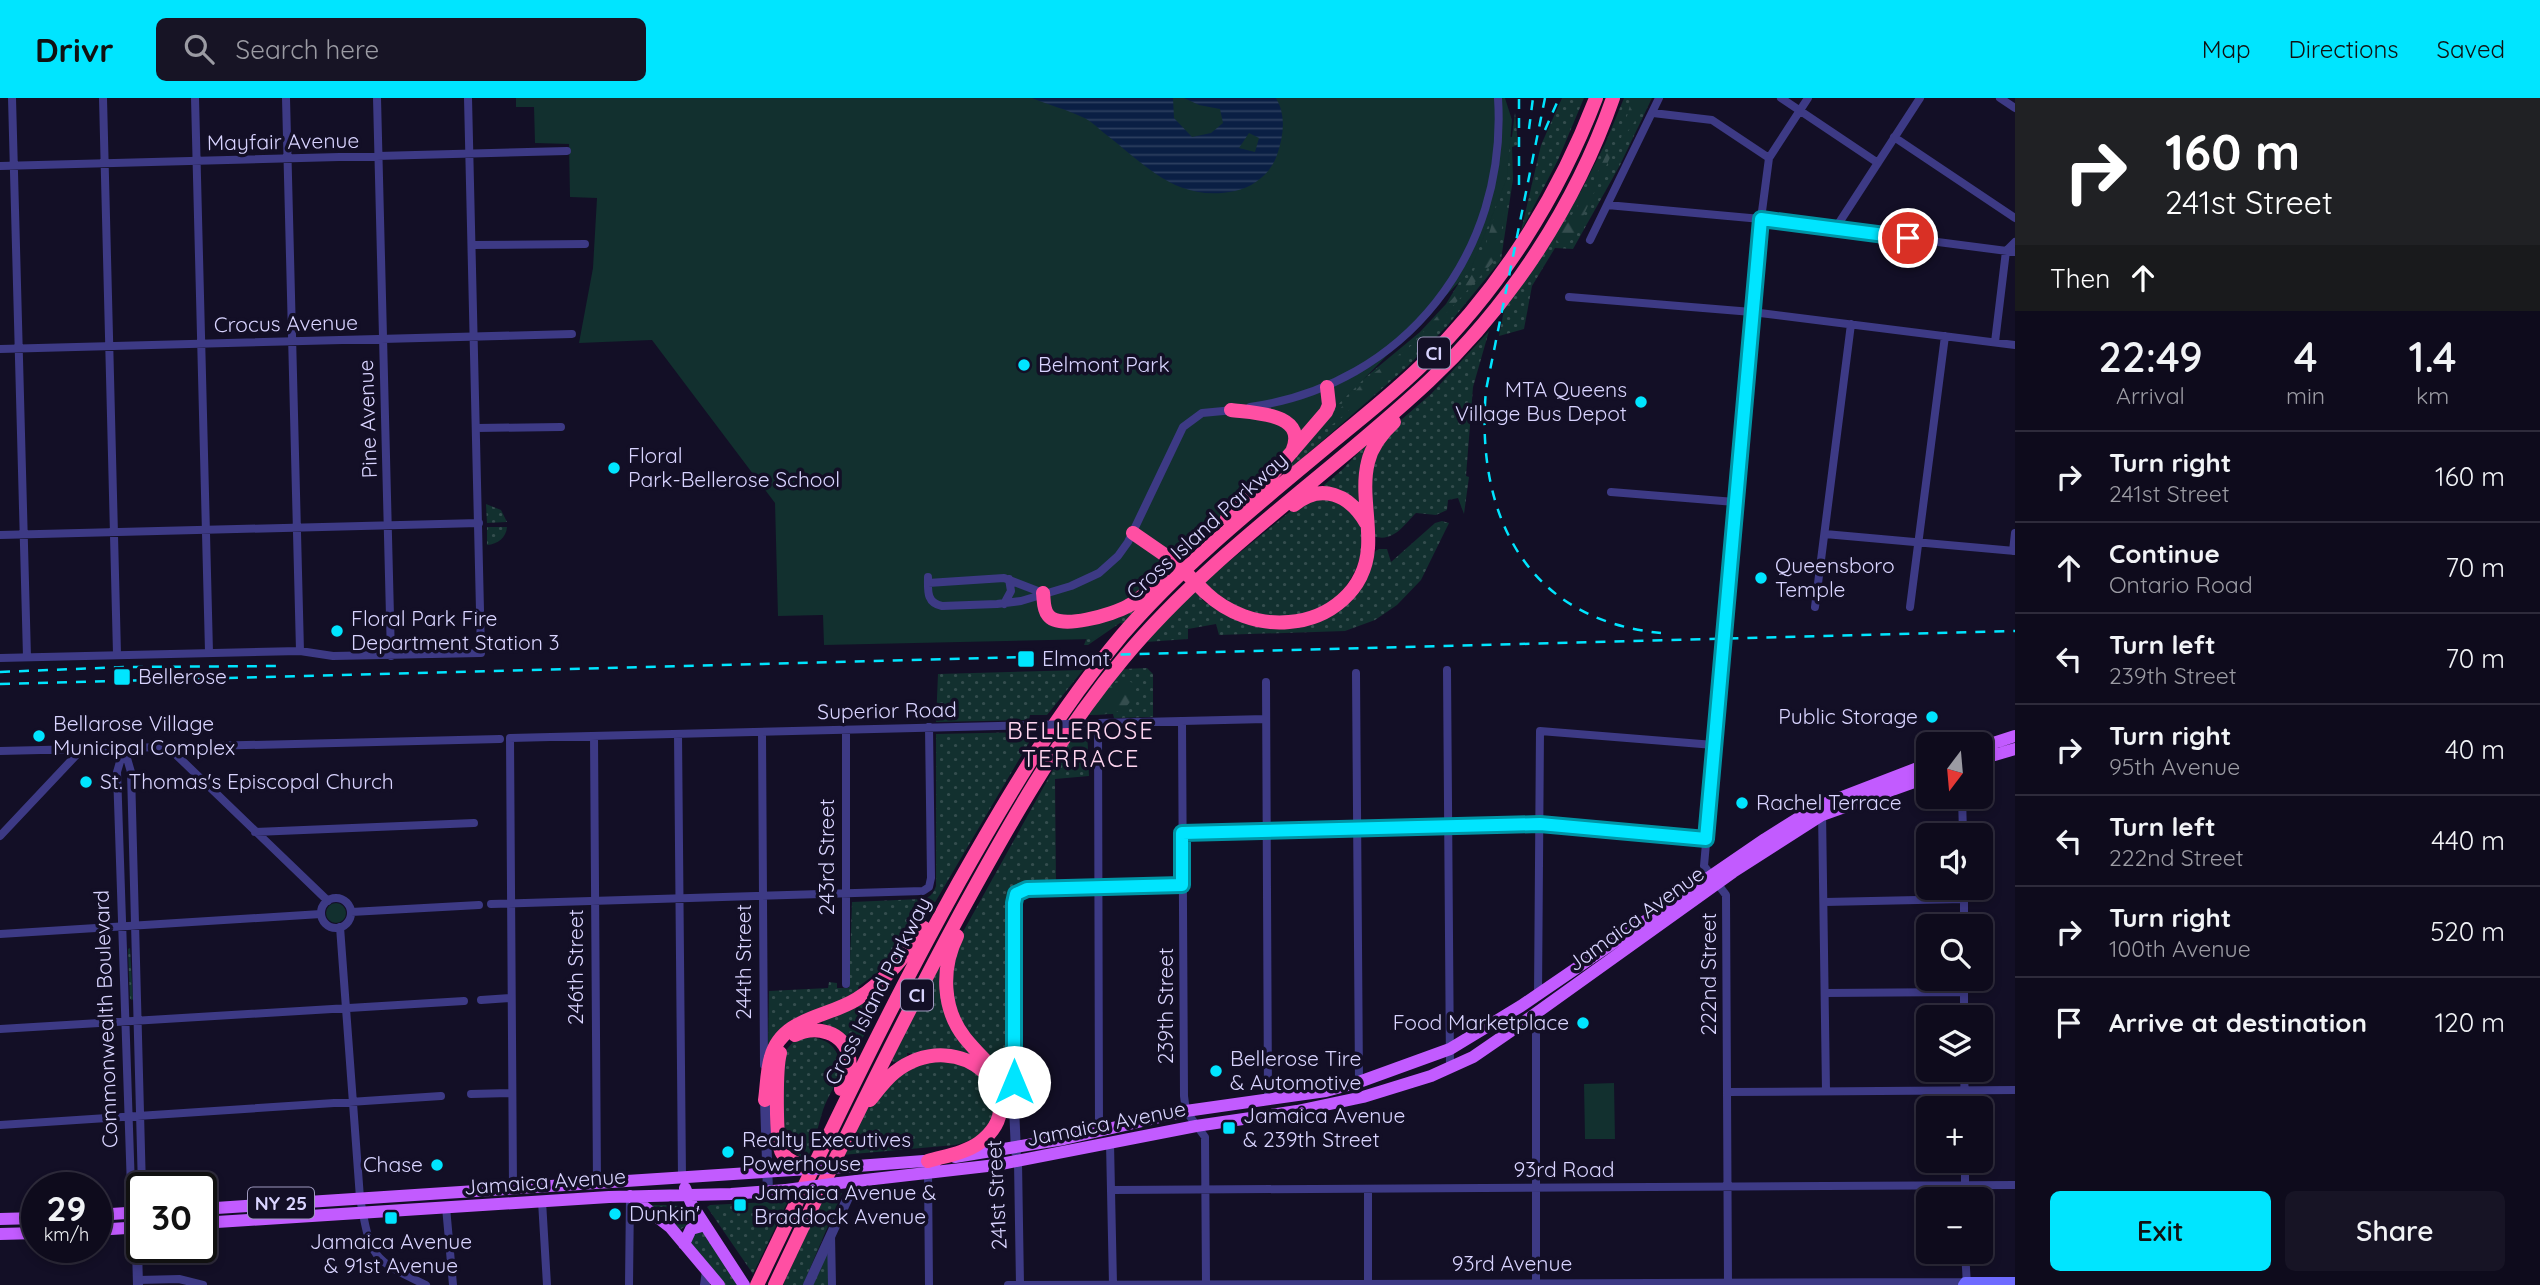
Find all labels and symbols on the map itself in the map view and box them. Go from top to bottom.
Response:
street label: Mayfair Avenue [207,127,359,155]
pin [1878,208,1938,268]
street label: Crocus Avenue [214,309,358,337]
road number: CI [1418,338,1450,368]
place label: Belmont Park [1038,351,1170,377]
marker: Belmont Park [1016,357,1032,373]
street label: Pine Avenue [352,359,382,479]
place label: MTA Queens Village Bus Depot [1455,376,1627,426]
marker: MTA Queens Village Bus Depot [1633,394,1649,410]
place label: Floral Park-Bellerose School [628,442,840,492]
street label: Cross Island Parkway [1120,446,1292,604]
marker: Floral Park-Bellerose School [606,460,622,476]
place label: Queensboro Temple [1775,552,1895,602]
marker: Queensboro Temple [1753,570,1769,586]
place label: Floral Park Fire Department Station 3 [351,605,560,655]
marker: Floral Park Fire Department Station 3 [329,623,345,639]
place label: Elmont [1042,645,1110,671]
marker: Elmont [1016,649,1036,669]
place label: Bellerose [138,663,227,689]
marker: Bellerose [112,667,132,687]
street label: Superior Road [817,696,957,724]
place label: Public Storage [1778,703,1918,729]
marker: Public Storage [1924,709,1940,725]
place label: Bellarose Village Municipal Complex [53,710,235,760]
district label: BELLEROSE TERRACE [1007,715,1155,773]
marker: Bellarose Village Municipal Complex [31,728,47,744]
north arrow [1916,732,1993,808]
place label: St. Thomas's Episcopal Church [100,768,394,794]
marker: St. Thomas's Episcopal Church [78,774,94,790]
place label: Rachel Terrace [1756,789,1902,815]
marker: Rachel Terrace [1734,795,1750,811]
street label: 243rd Street [813,799,839,915]
street label: Jamaica Avenue [1562,860,1709,976]
street label: Commonwealth Boulevard [88,889,123,1149]
street label: Cross Island Parkway [818,892,936,1089]
street label: 244th Street [730,904,756,1020]
street label: 246th Street [562,909,588,1025]
street label: 222nd Street [1695,913,1721,1035]
street label: 239th Street [1152,948,1178,1064]
road number: CI [901,980,933,1010]
place label: Food Marketplace [1393,1009,1569,1035]
marker: Food Marketplace [1575,1015,1591,1031]
position arrow [977,1045,1051,1119]
place label: Bellerose Tire & Automotive [1230,1045,1361,1095]
marker: Bellerose Tire & Automotive [1208,1063,1224,1079]
street label: Jamaica Avenue [1024,1095,1188,1151]
place label: Jamaica Avenue & 239th Street [1243,1102,1405,1152]
marker: Jamaica Avenue & 239th Street [1221,1120,1237,1136]
place label: Realty Executives Powerhouse [742,1126,911,1176]
street label: 241st Street [980,1139,1012,1251]
marker: Realty Executives Powerhouse [720,1144,736,1160]
place label: Chase [363,1151,423,1177]
street label: 93rd Road [1514,1156,1614,1182]
marker: Chase [429,1157,445,1173]
street label: Jamaica Avenue [463,1162,627,1200]
speed limit sign: 30 [126,1172,217,1263]
place label: Jamaica Avenue & Braddock Avenue [754,1179,936,1229]
road number: NY 25 [248,1188,314,1218]
marker: Jamaica Avenue & Braddock Avenue [732,1197,748,1213]
place label: Dunkin' [629,1200,700,1226]
marker: Dunkin' [607,1206,623,1222]
marker: Jamaica Avenue & 91st Avenue [383,1210,399,1226]
place label: Jamaica Avenue & 91st Avenue [310,1228,472,1278]
street label: 93rd Avenue [1452,1250,1572,1276]

